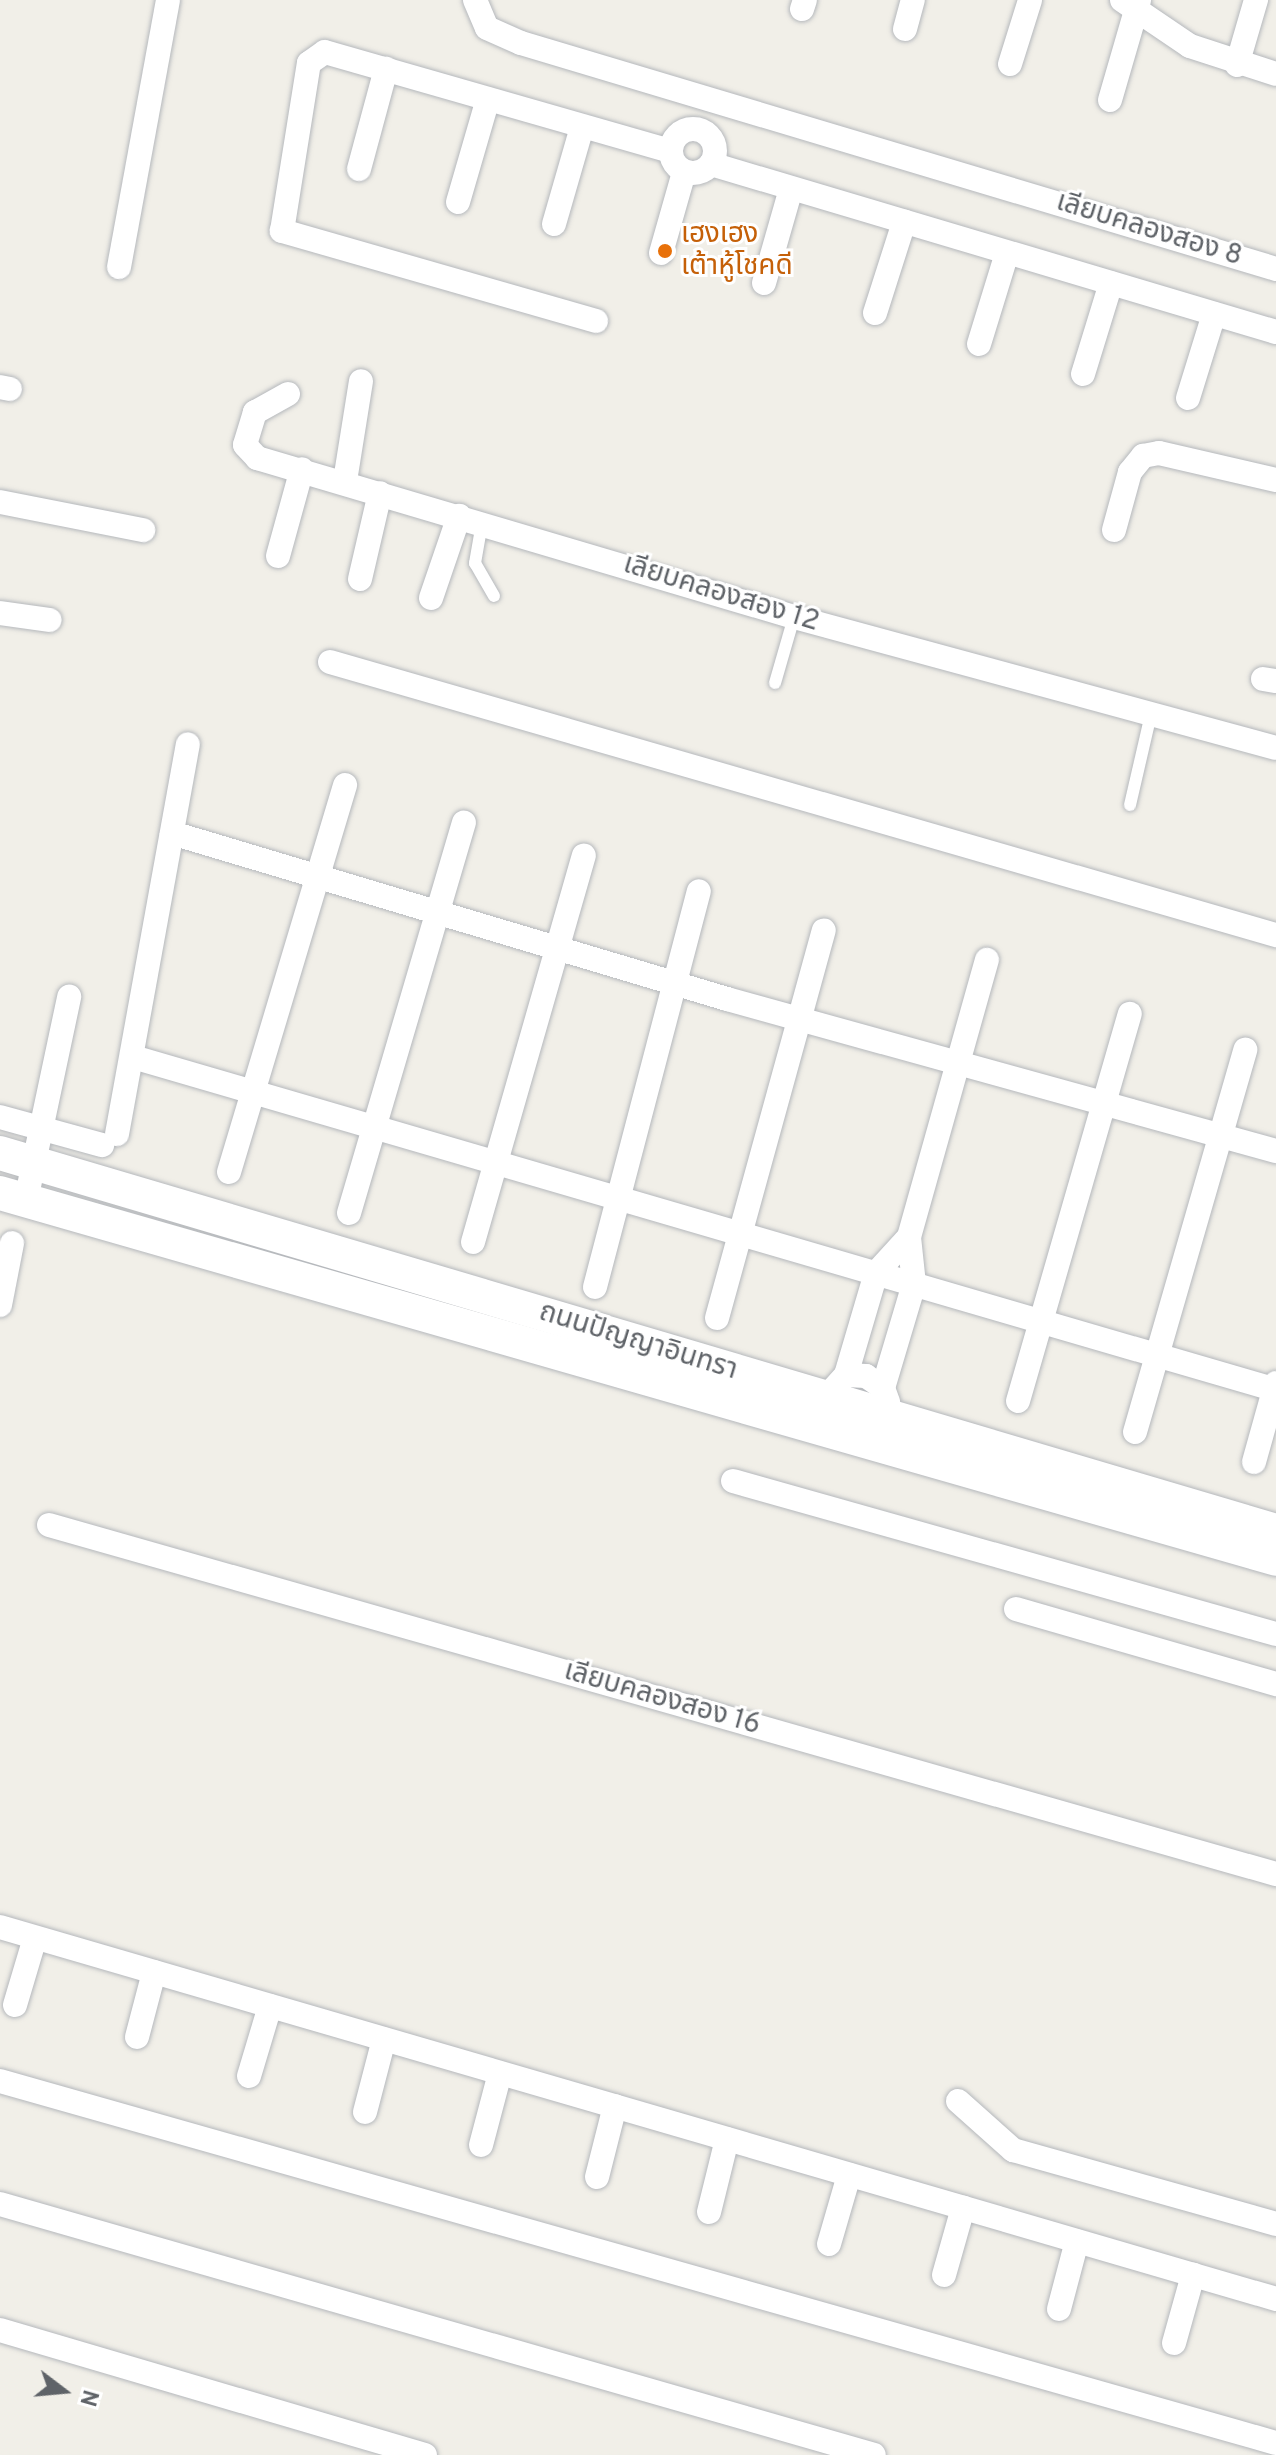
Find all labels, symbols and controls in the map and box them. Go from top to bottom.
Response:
street label: เลียบคลองสอง 8 [1052,186,1246,274]
place label: เฮงเฮง เต้าหู้โชคดี [681,218,793,284]
marker: เฮงเฮง เต้าหู้โชคดี [656,242,674,260]
street label: เลียบคลองสอง 12 [619,548,823,640]
street label: ถนนปัญญาอินทรา [535,1296,741,1388]
street label: เลียบคลองสอง 16 [560,1655,764,1743]
north arrow [24,2351,104,2431]
text: N [72,2386,103,2409]

